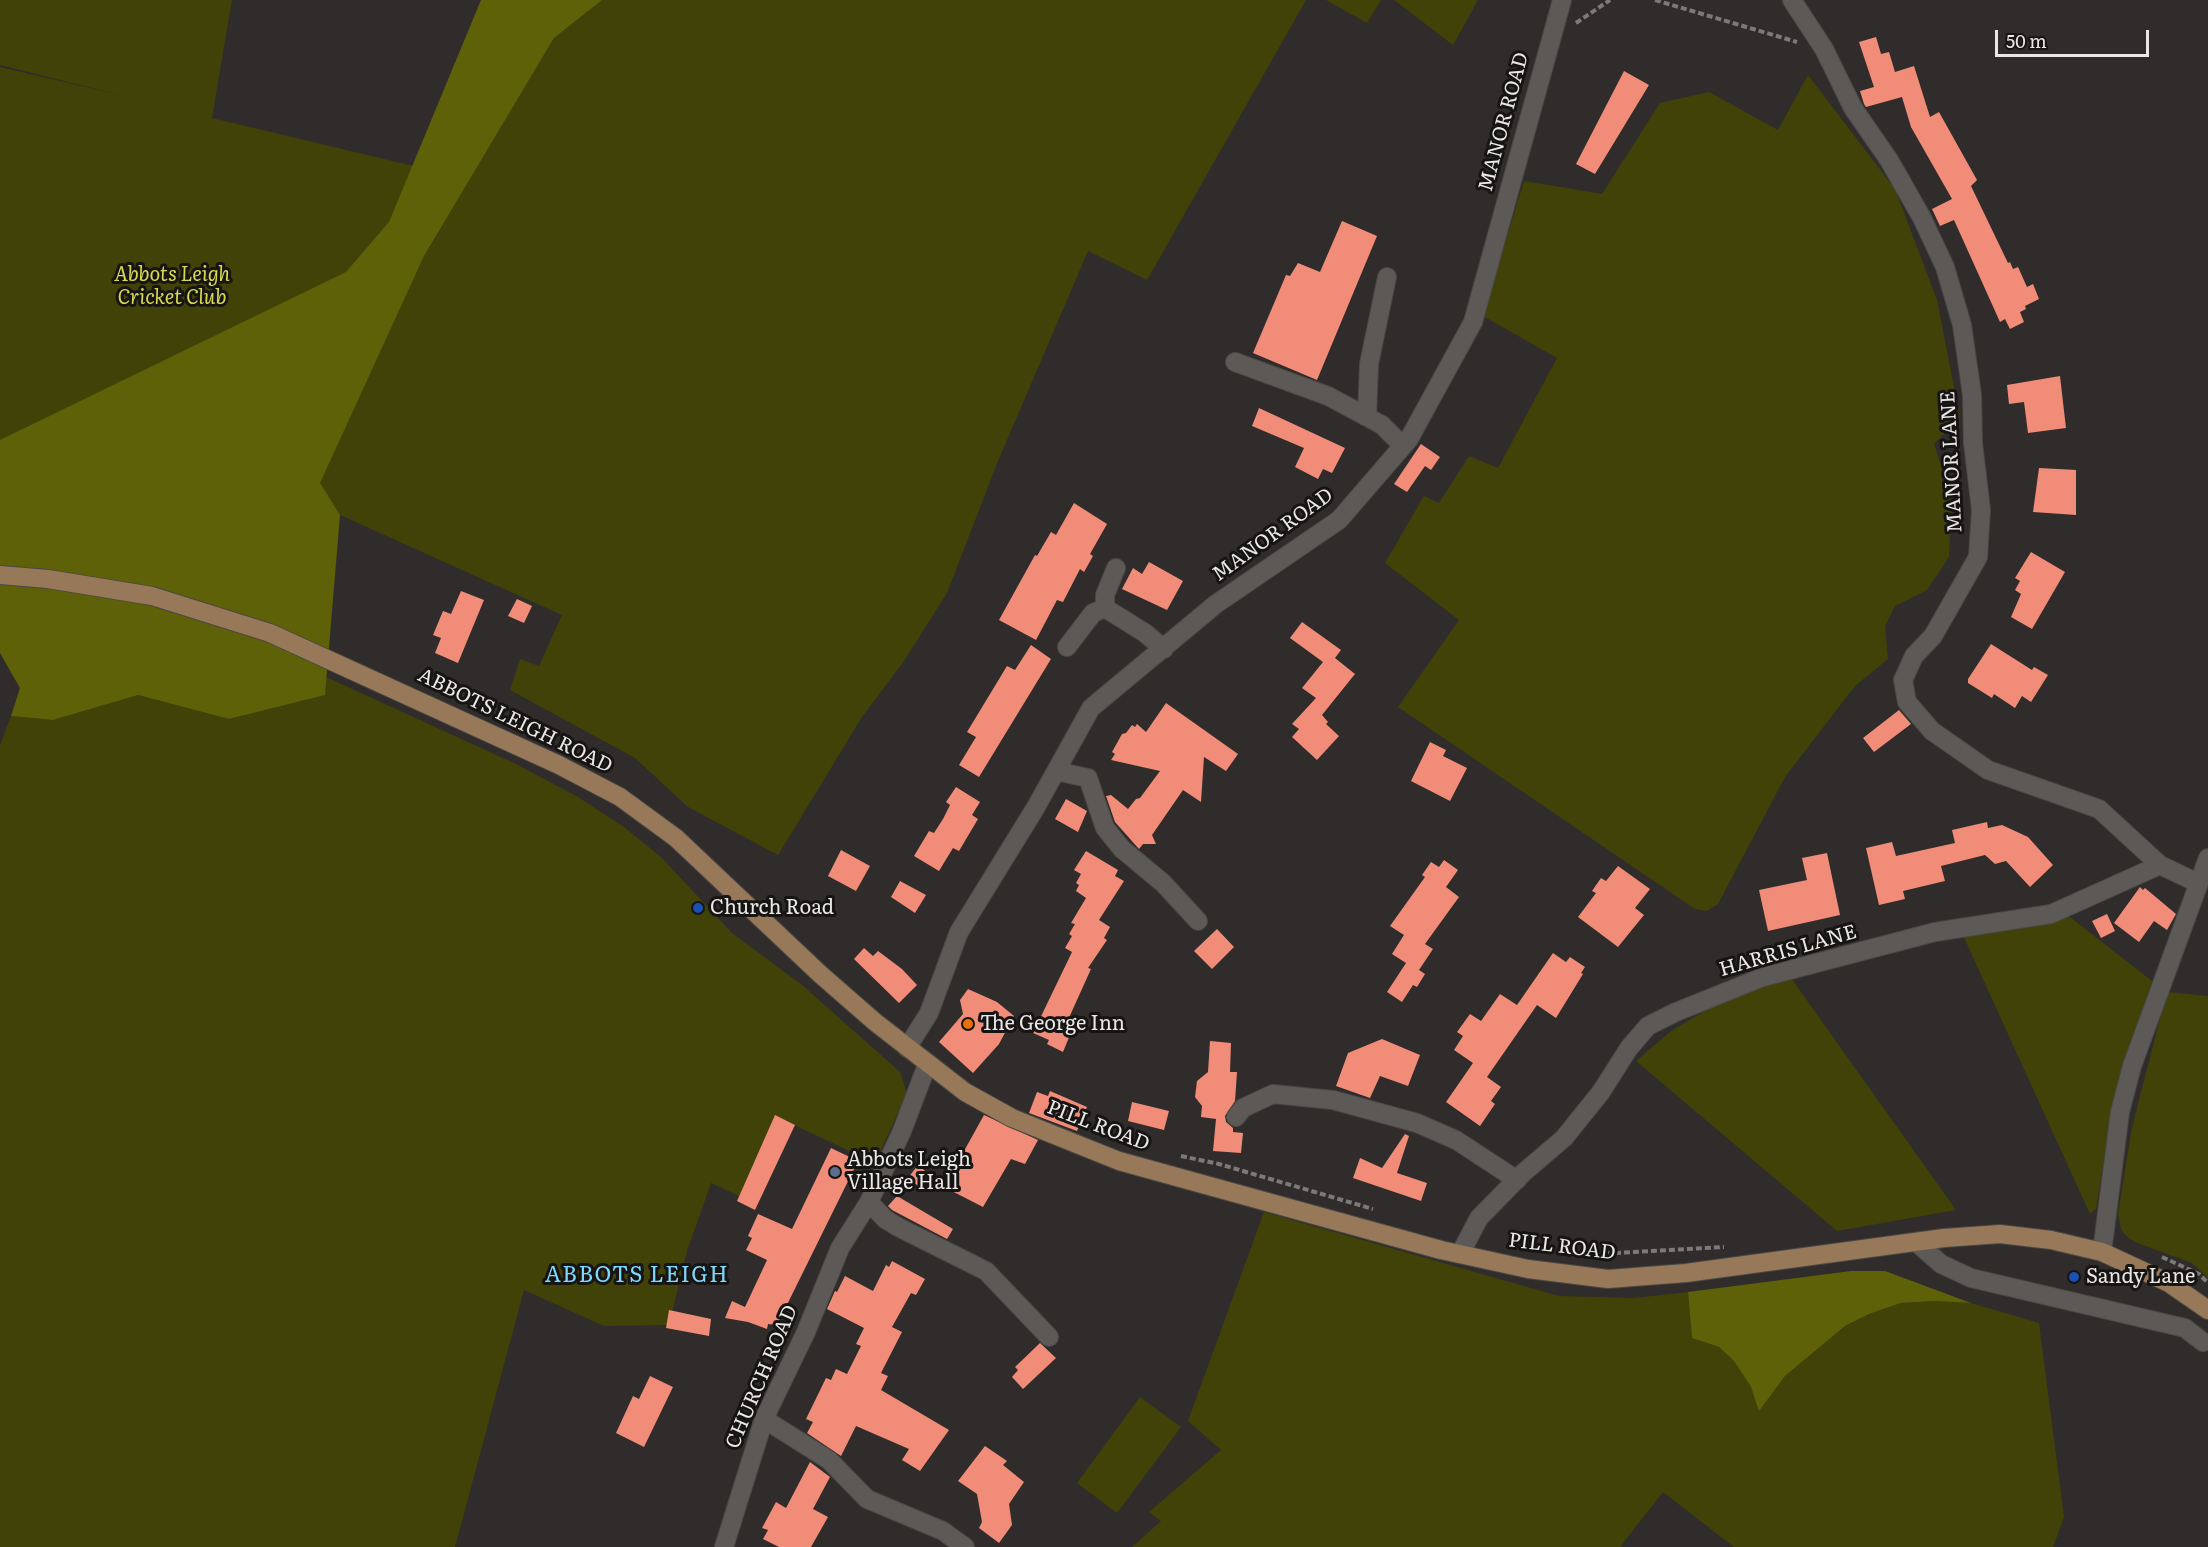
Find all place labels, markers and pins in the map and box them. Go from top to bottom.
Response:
place label: Church Road [710,896,834,920]
marker: Church Road [691,901,705,915]
place label: The George Inn [980,1012,1125,1036]
marker: The George Inn [961,1017,975,1031]
place label: Abbots Leigh Village Hall [847,1148,971,1195]
marker: Abbots Leigh Village Hall [828,1165,842,1179]
place label: Sandy Lane [2086,1265,2195,1289]
marker: Sandy Lane [2067,1270,2081,1284]

